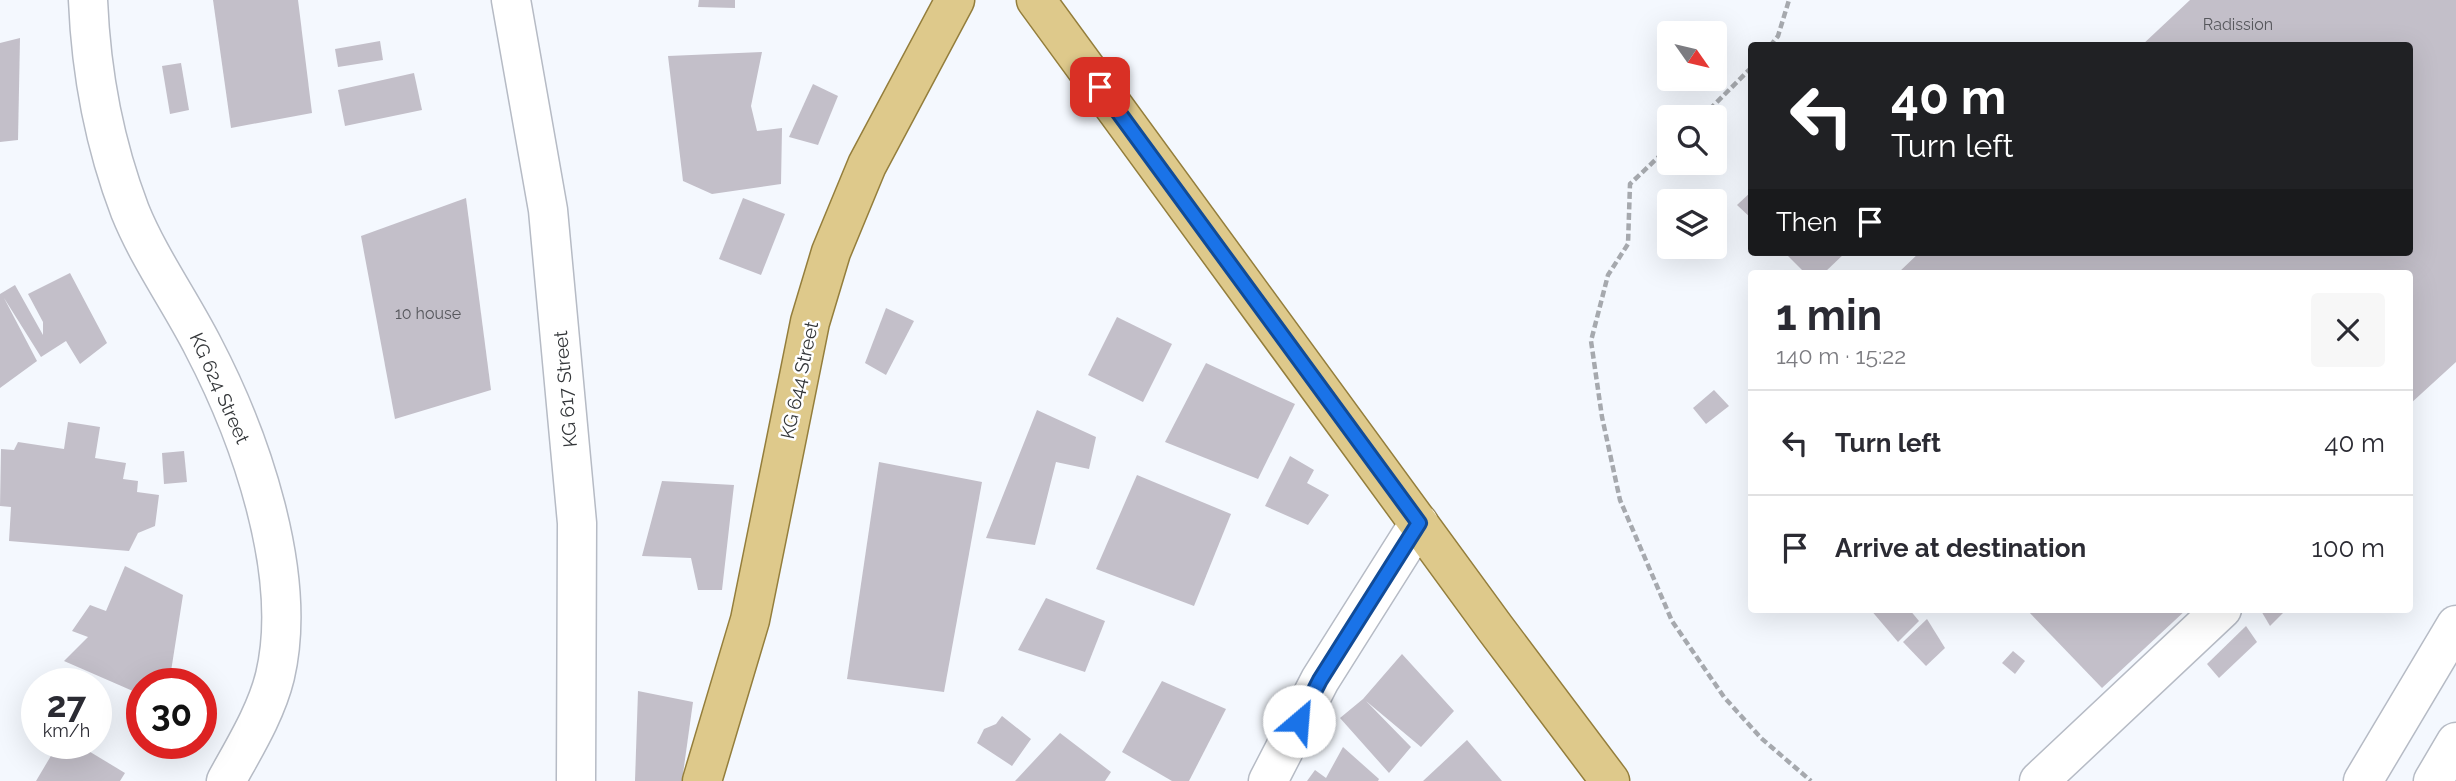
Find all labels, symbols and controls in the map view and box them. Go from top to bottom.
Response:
house number: Radission [2203,15,2273,34]
north arrow [1657,21,1727,91]
map controls [1657,21,1727,259]
pin [1070,57,1130,117]
icon: arrive [1081,68,1119,106]
text: 40 m [1891,68,2006,125]
icon: left [1776,70,1867,161]
button: search [1657,105,1727,175]
text: Turn left [1891,127,2013,164]
button: layers [1657,189,1727,259]
icon: arrive [1851,203,1889,241]
text: Then [1776,207,1837,237]
text: 1 min [1776,291,1882,340]
button: close [2311,293,2385,367]
house number: 10 house [395,304,461,323]
street label: KG 644 Street [776,319,822,441]
street label: KG 624 Street [186,329,255,447]
street label: KG 617 Street [549,329,581,448]
text: 140 m · 15:22 [1776,342,1906,369]
icon: left [1776,424,1814,462]
text: Turn left [1835,428,1941,458]
text: 40 m [2324,428,2385,458]
icon: arrive [1776,529,1814,567]
text: Arrive at destination [1835,533,2086,563]
text: 100 m [2312,533,2385,563]
speed limit sign: 30 [126,668,217,759]
text: 27 [47,684,86,725]
position arrow [1262,684,1336,758]
text: km/h [43,720,90,741]

